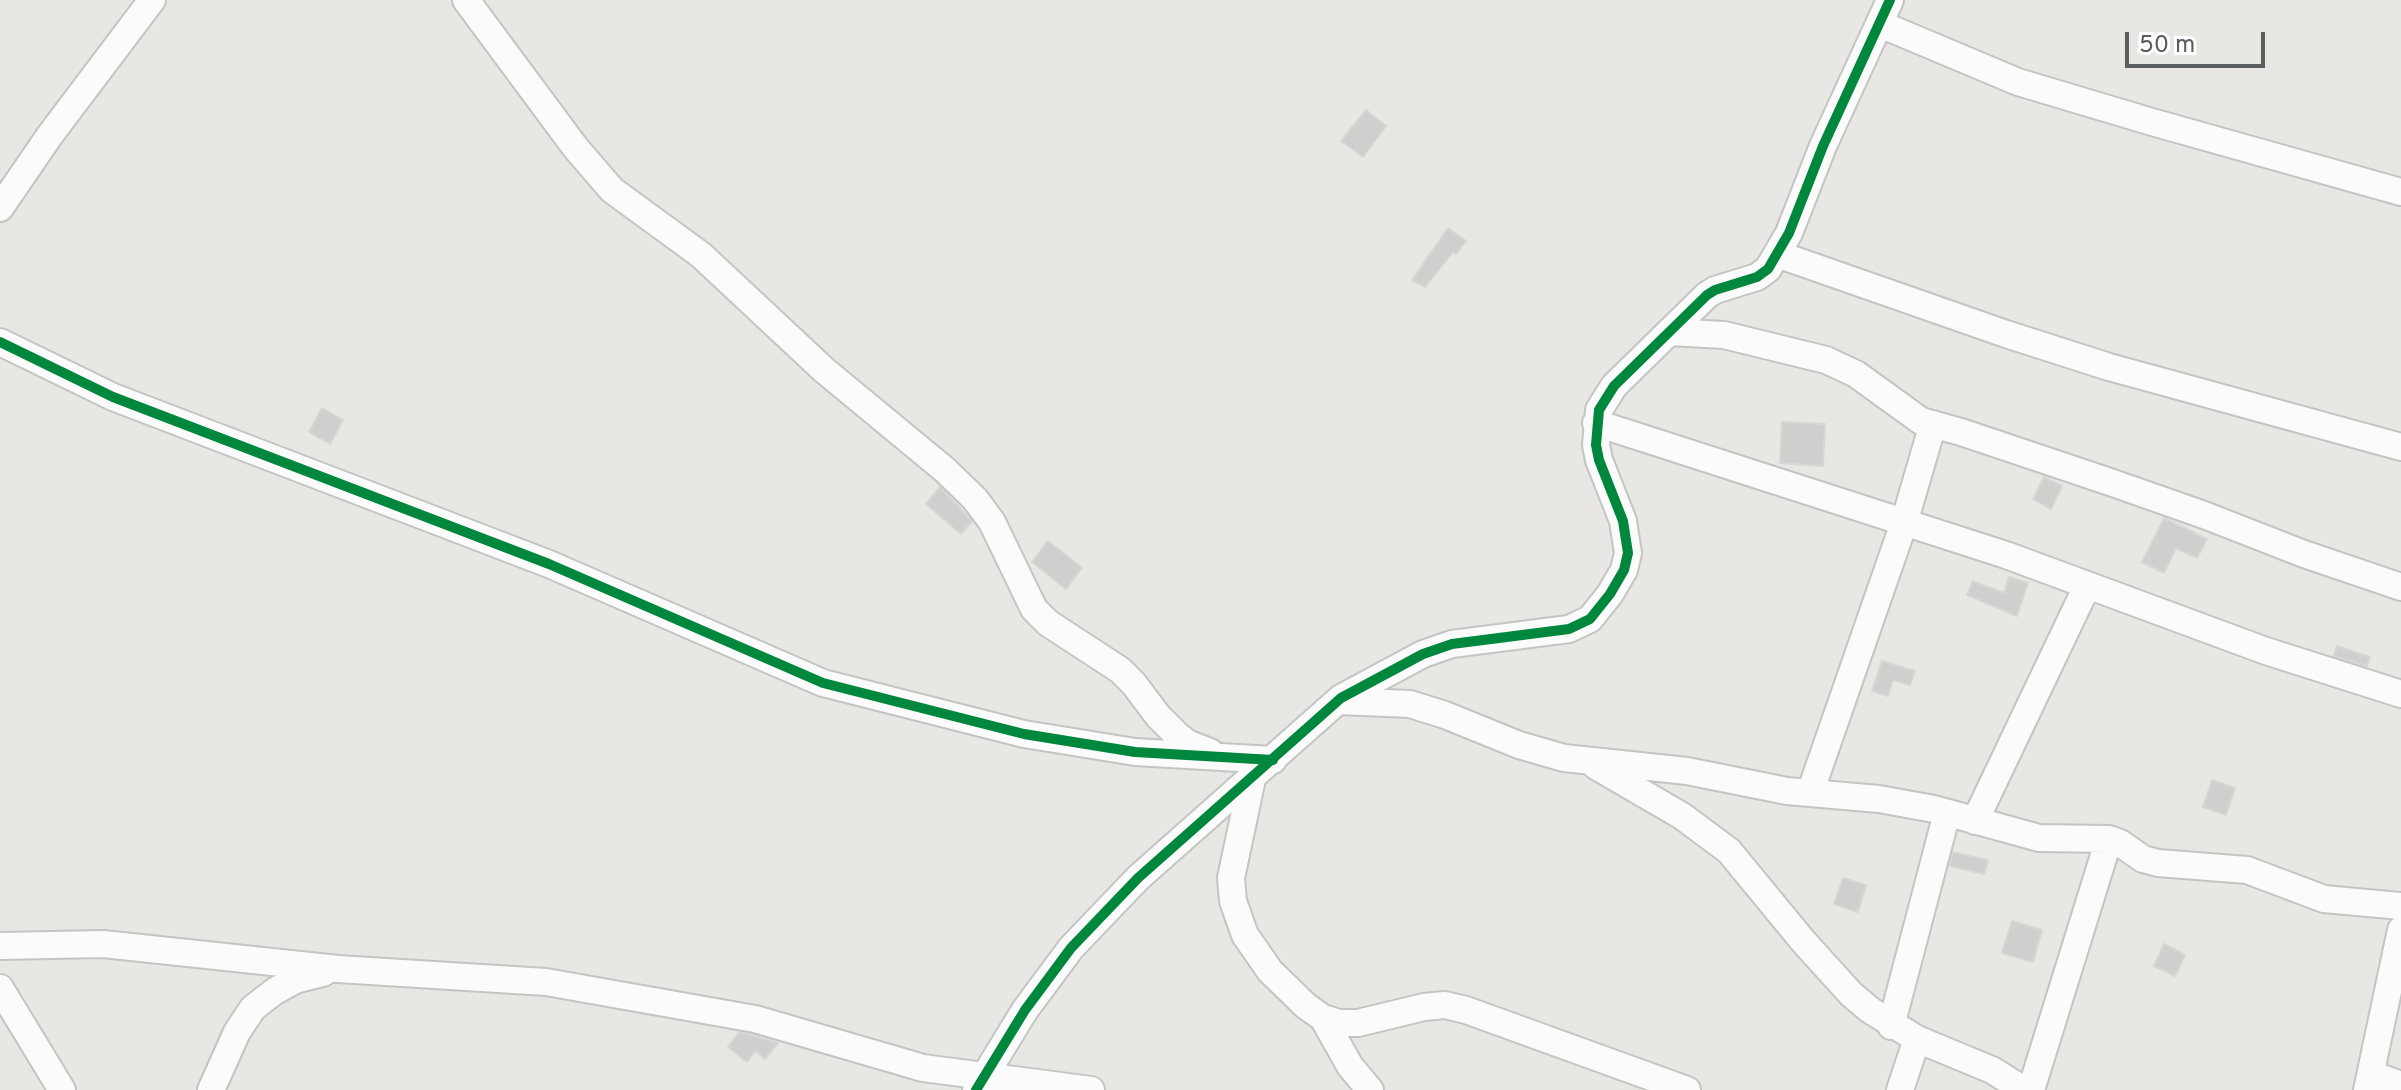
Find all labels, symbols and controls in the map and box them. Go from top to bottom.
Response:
scale bar [2129,16,2269,66]
text: 50 m [2139,31,2195,61]

